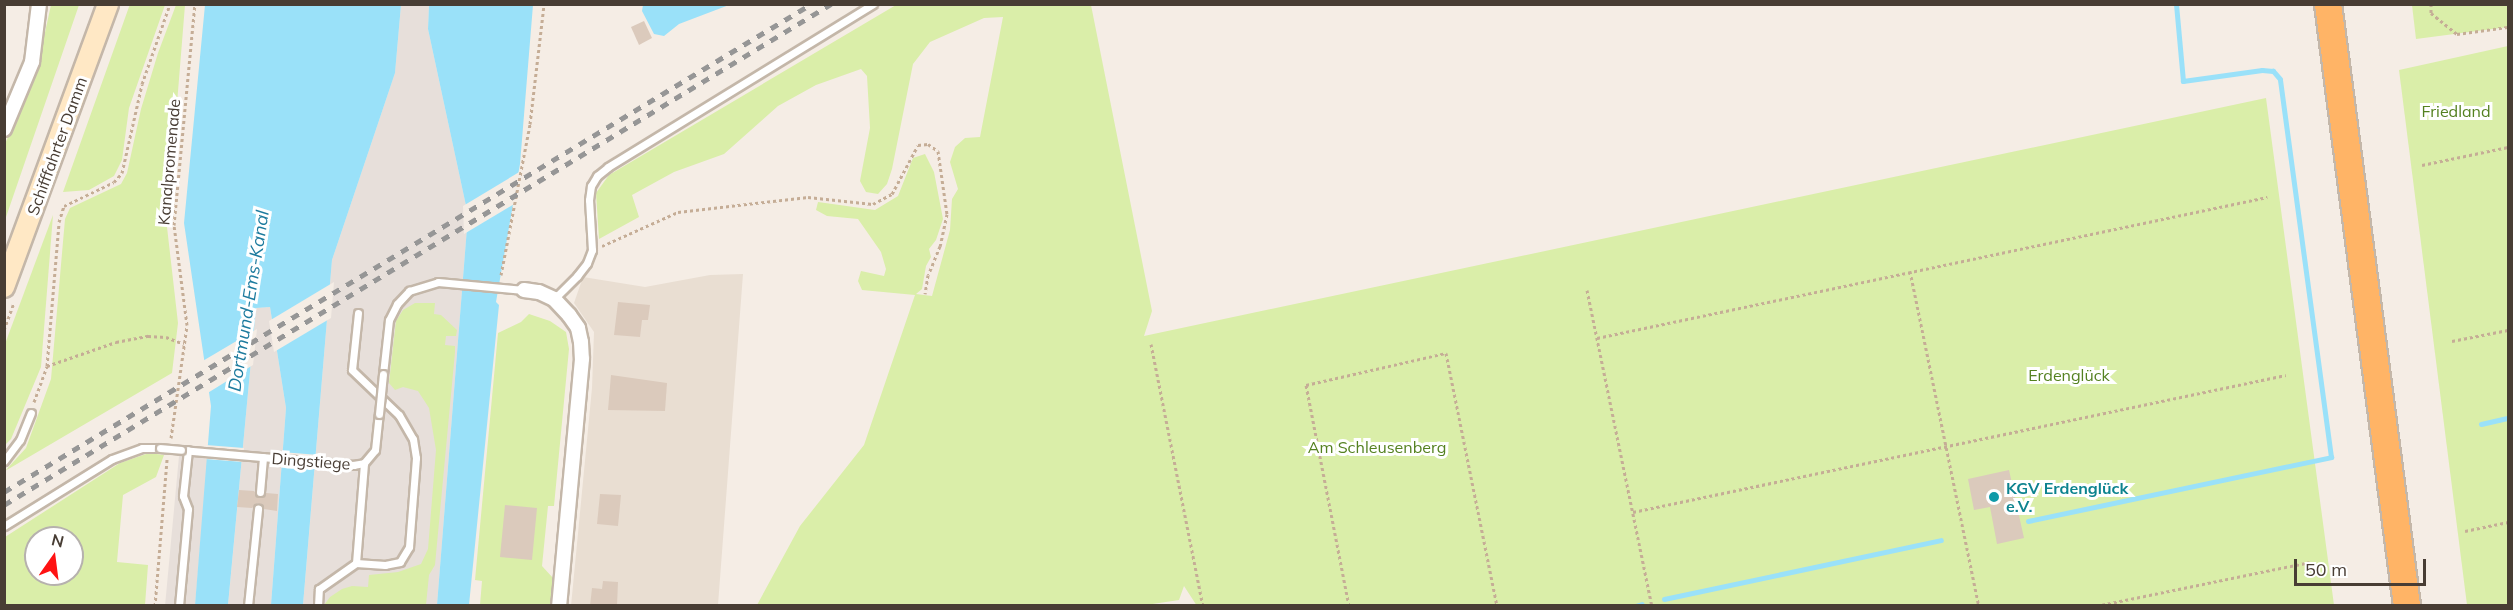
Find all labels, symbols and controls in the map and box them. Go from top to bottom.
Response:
street label: Schifffahrter Damm [23,74,91,218]
street label: Kanalpromenade [154,98,184,226]
park label: Friedland [2421,101,2491,121]
water label: Dortmund-Ems-Kanal [224,209,274,393]
park label: Erdenglück [2028,365,2110,385]
park label: Am Schleusenberg [1308,437,1446,457]
street label: Dingstiege [271,449,351,473]
place label: KGV Erdenglück e.V. [2006,478,2128,516]
marker: KGV Erdenglück e.V. [1987,490,2001,504]
north arrow [24,526,84,586]
text: N [50,529,66,552]
scale bar [2297,547,2429,585]
text: 50 m [2305,558,2347,581]

